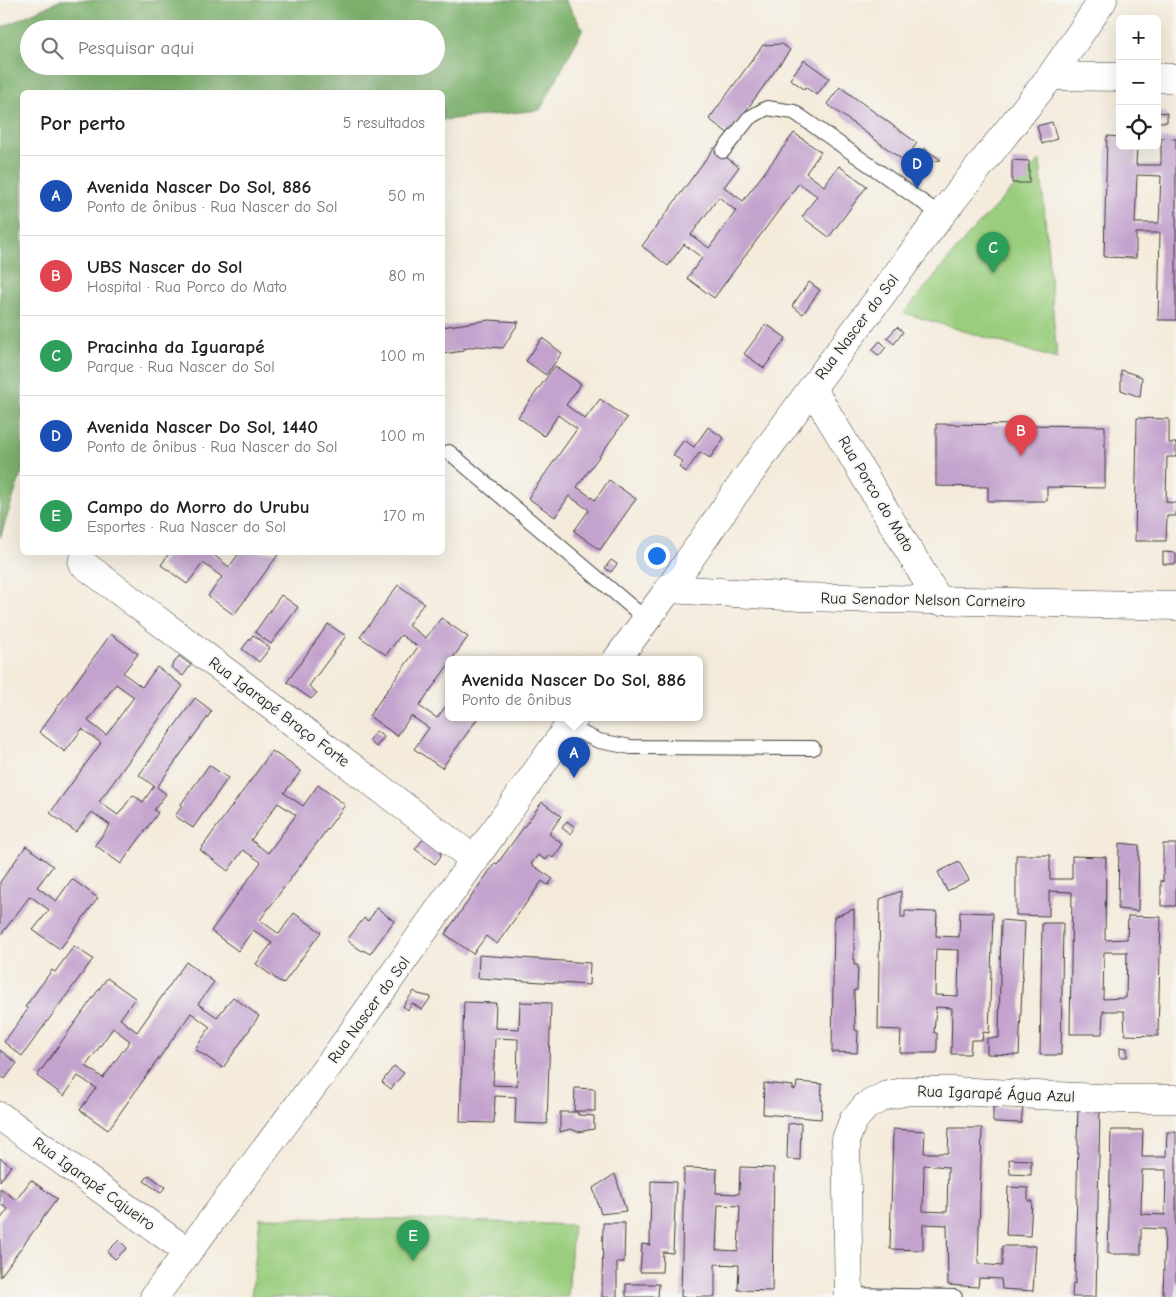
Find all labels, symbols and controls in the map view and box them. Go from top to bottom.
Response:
map controls [1116,15,1161,150]
button: + [1116,15,1161,60]
search box [20,20,445,75]
icon: search [38,34,66,62]
text: Pesquisar aqui [78,37,194,59]
button: − [1116,60,1161,105]
button: locate [1116,105,1161,150]
text: Por perto [40,111,125,135]
text: 5 resultados [343,114,425,132]
pin: D [901,148,933,189]
text: Avenida Nascer Do Sol, 886 [87,176,312,198]
text: A [52,187,60,205]
text: 50 m [388,187,425,205]
text: Ponto de ônibus · Rua Nascer do Sol [87,198,337,216]
pin: C [977,232,1009,273]
text: UBS Nascer do Sol [87,256,242,278]
text: B [51,267,61,285]
text: 80 m [388,267,425,285]
street label: Rua Nascer do Sol [812,271,902,383]
text: Hospital · Rua Porco do Mato [87,278,287,296]
text: Pracinha da Iguarapé [87,336,264,358]
text: C [51,347,61,365]
text: 100 m [381,347,425,365]
text: Parque · Rua Nascer do Sol [87,358,275,376]
pin: B [1005,415,1037,456]
text: Avenida Nascer Do Sol, 1440 [87,416,318,438]
text: D [51,427,61,445]
text: 100 m [381,427,425,445]
street label: Rua Porco do Mato [834,433,918,555]
text: Ponto de ônibus · Rua Nascer do Sol [87,438,337,456]
text: Campo do Morro do Urubu [87,496,310,518]
text: E [51,507,61,525]
text: 170 m [383,507,425,525]
text: Esportes · Rua Nascer do Sol [87,518,286,536]
your location [644,543,670,569]
street label: Rua Senador Nelson Carneiro [821,589,1025,611]
street label: Rua Igarapé Braço Forte [205,653,353,771]
popup [445,656,703,721]
text: Avenida Nascer Do Sol, 886 [462,669,686,691]
text: Ponto de ônibus [462,691,571,709]
pin: A [558,737,590,778]
street label: Rua Nascer do Sol [324,953,414,1067]
street label: Rua Igarapé Água Azul [917,1081,1075,1106]
street label: Rua Igarapé Cajueiro [29,1134,159,1234]
pin: E [397,1220,429,1261]

